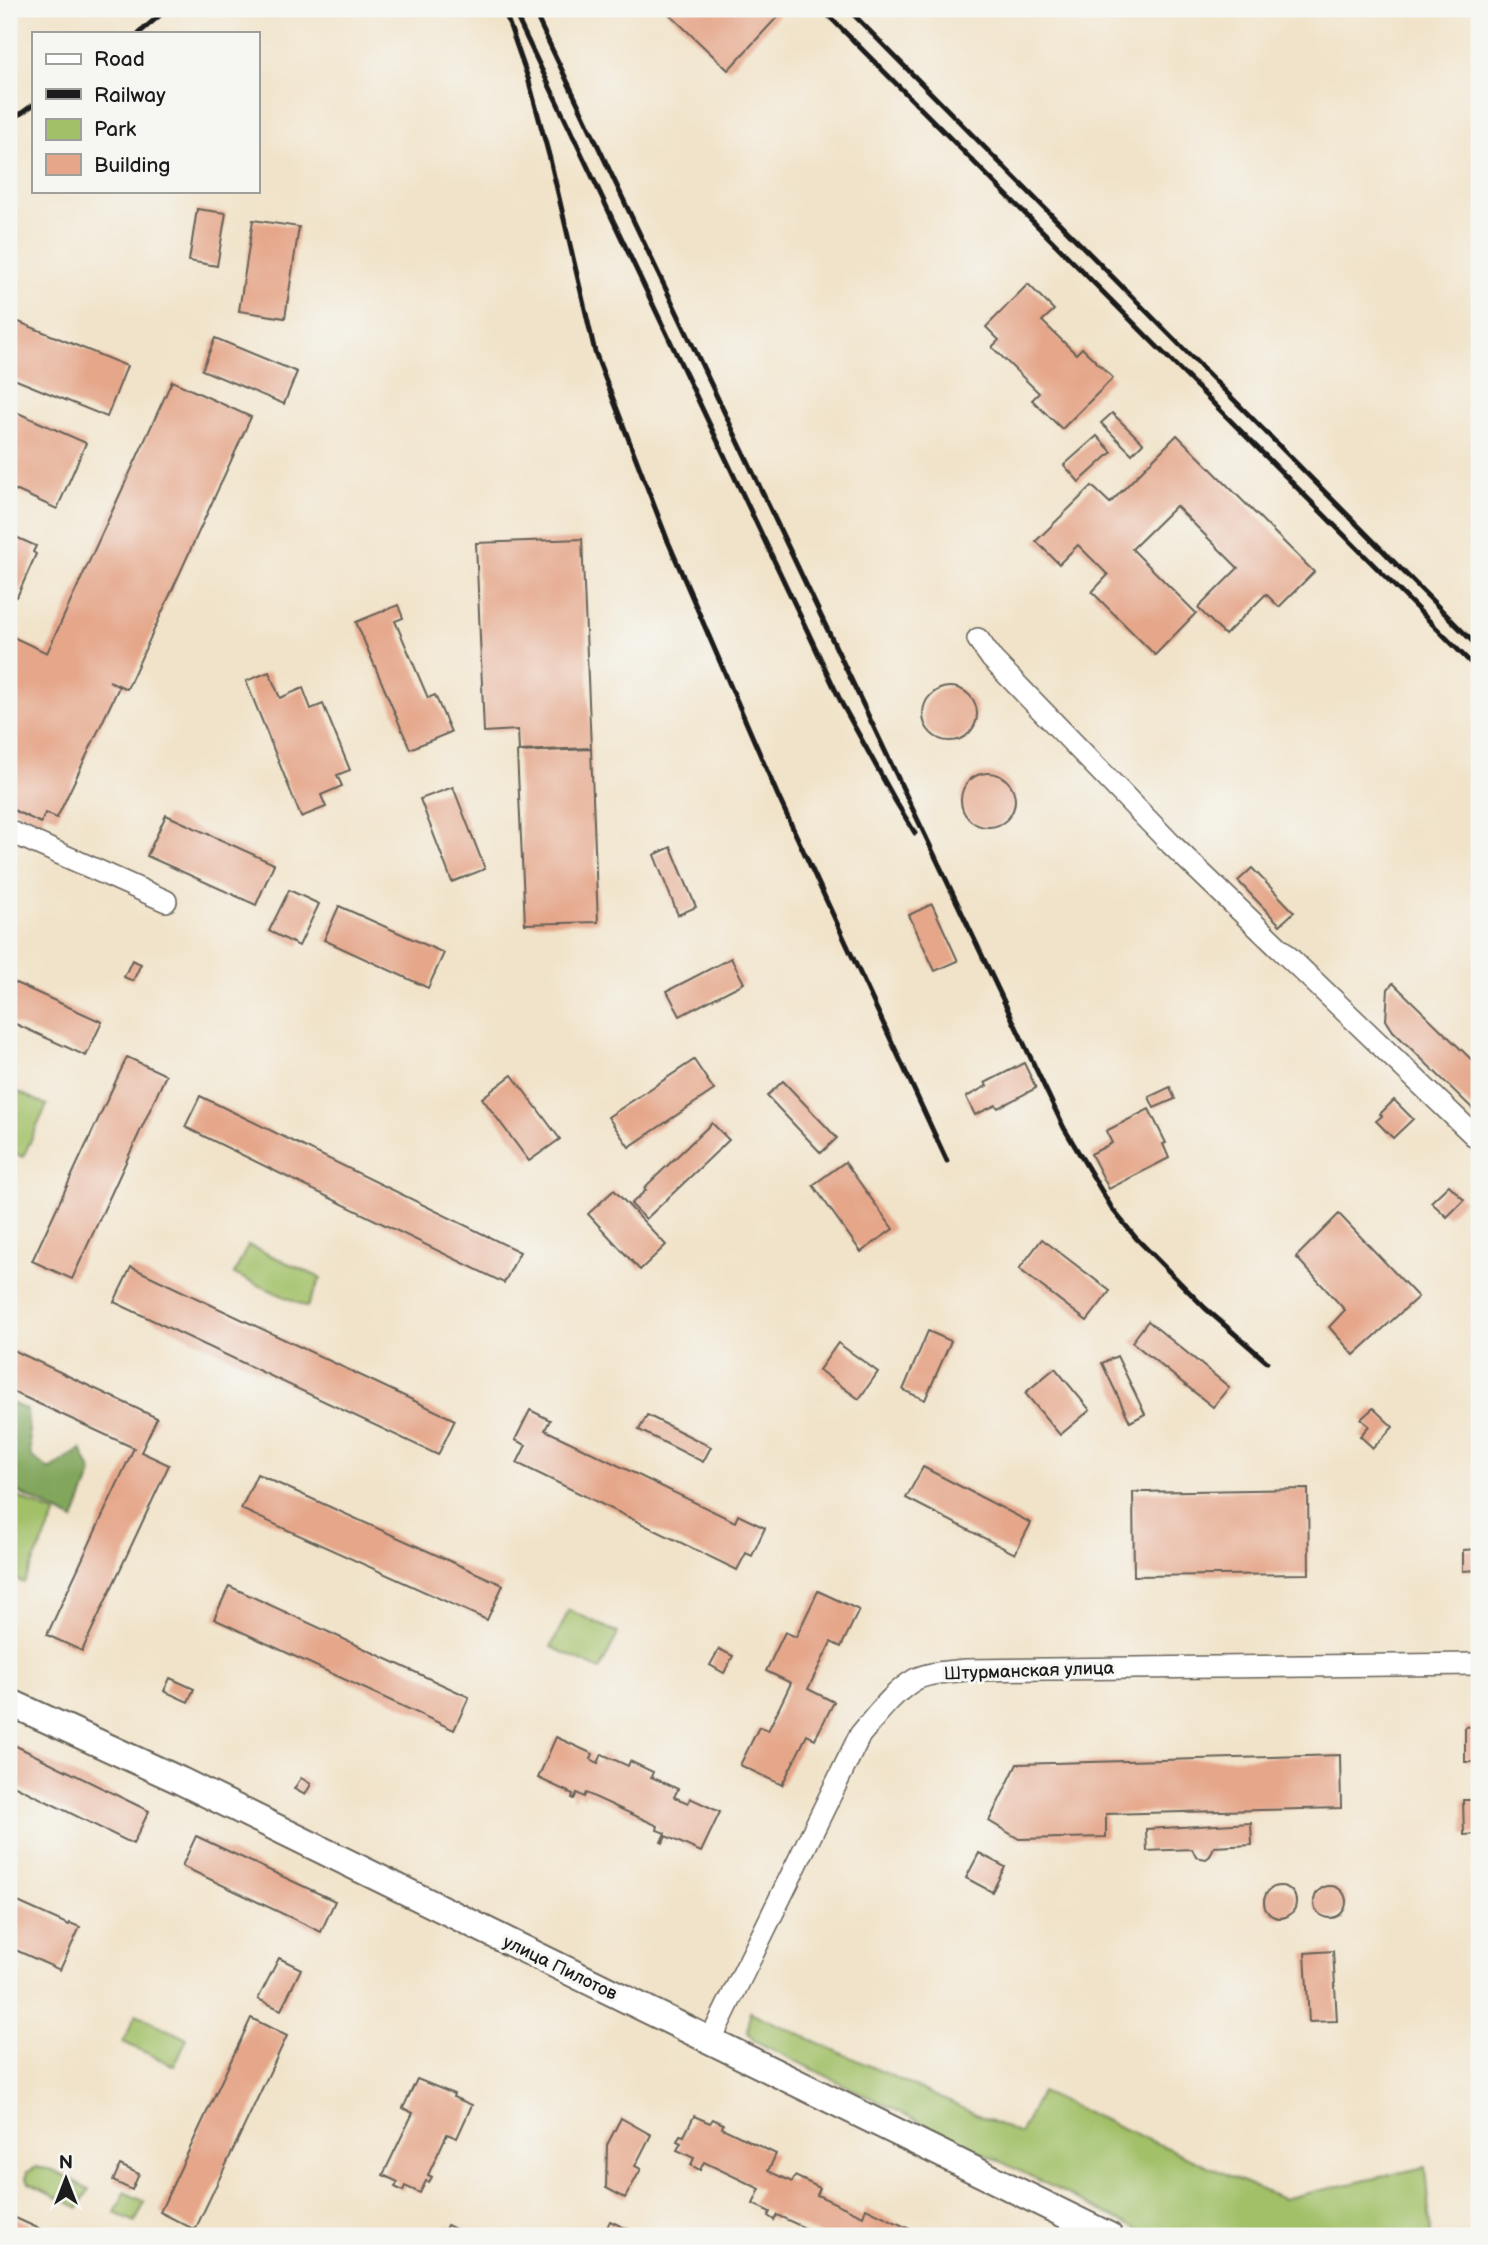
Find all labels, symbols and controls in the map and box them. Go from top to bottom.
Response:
legend [32,32,259,192]
text: Road [94,47,145,72]
text: Railway [94,83,166,108]
text: Park [94,117,137,142]
text: Building [94,153,170,178]
street label: Штурманская улица [944,1658,1115,1684]
street label: улица Пилотов [500,1931,621,2005]
north arrow [32,2144,102,2214]
text: N [59,2152,73,2175]

